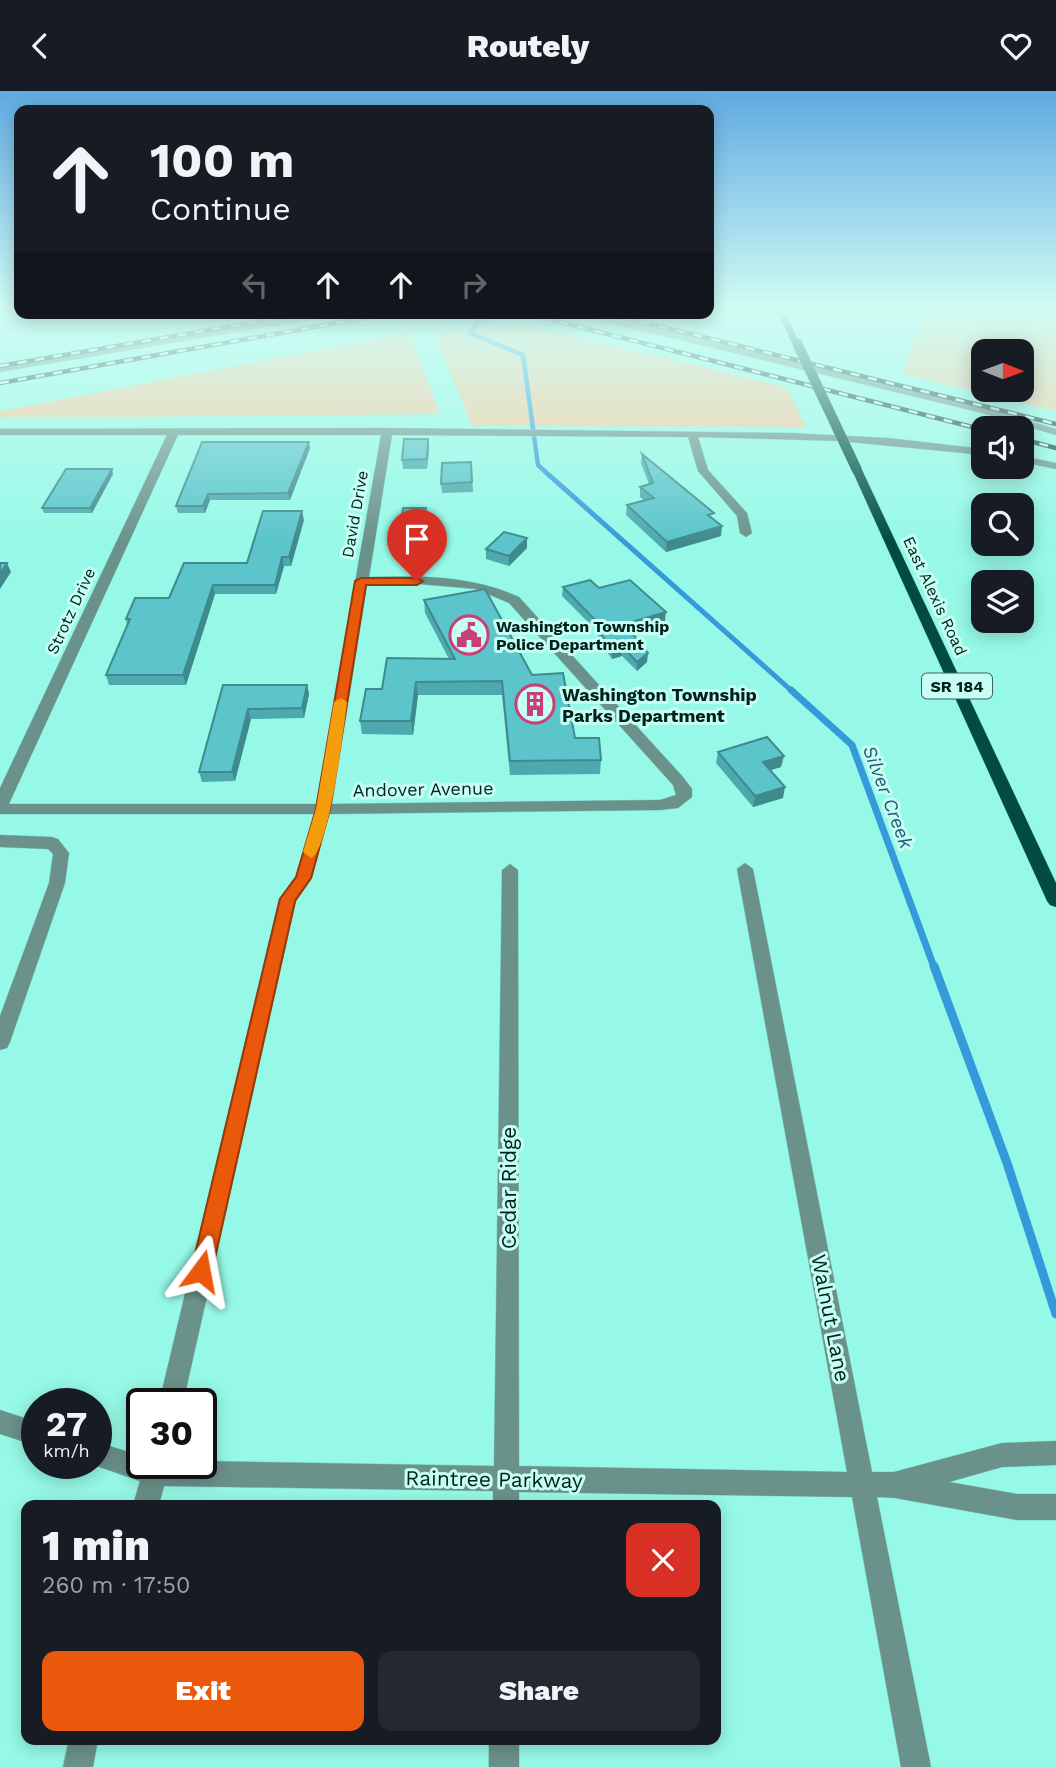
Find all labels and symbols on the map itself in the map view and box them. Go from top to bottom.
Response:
north arrow [971,339,1034,403]
street label: David Drive [338,469,372,559]
pin [387,509,447,581]
street label: East Alexis Road [899,533,971,659]
street label: Strotz Drive [43,565,99,657]
public building icon: Washington Township Police Department [448,614,490,656]
place label: Washington Township Police Department [496,617,669,654]
road number: SR 184 [922,673,992,699]
building icon: Washington Township Parks Department [514,683,556,725]
place label: Washington Township Parks Department [562,684,757,726]
water label: Silver Creek [858,742,918,852]
street label: Andover Avenue [352,777,494,801]
street label: Cedar Ridge [496,1127,521,1249]
position arrow [164,1234,238,1308]
street label: Walnut Lane [806,1252,856,1384]
speed limit sign: 30 [126,1388,217,1479]
street label: Raintree Parkway [405,1465,583,1493]

